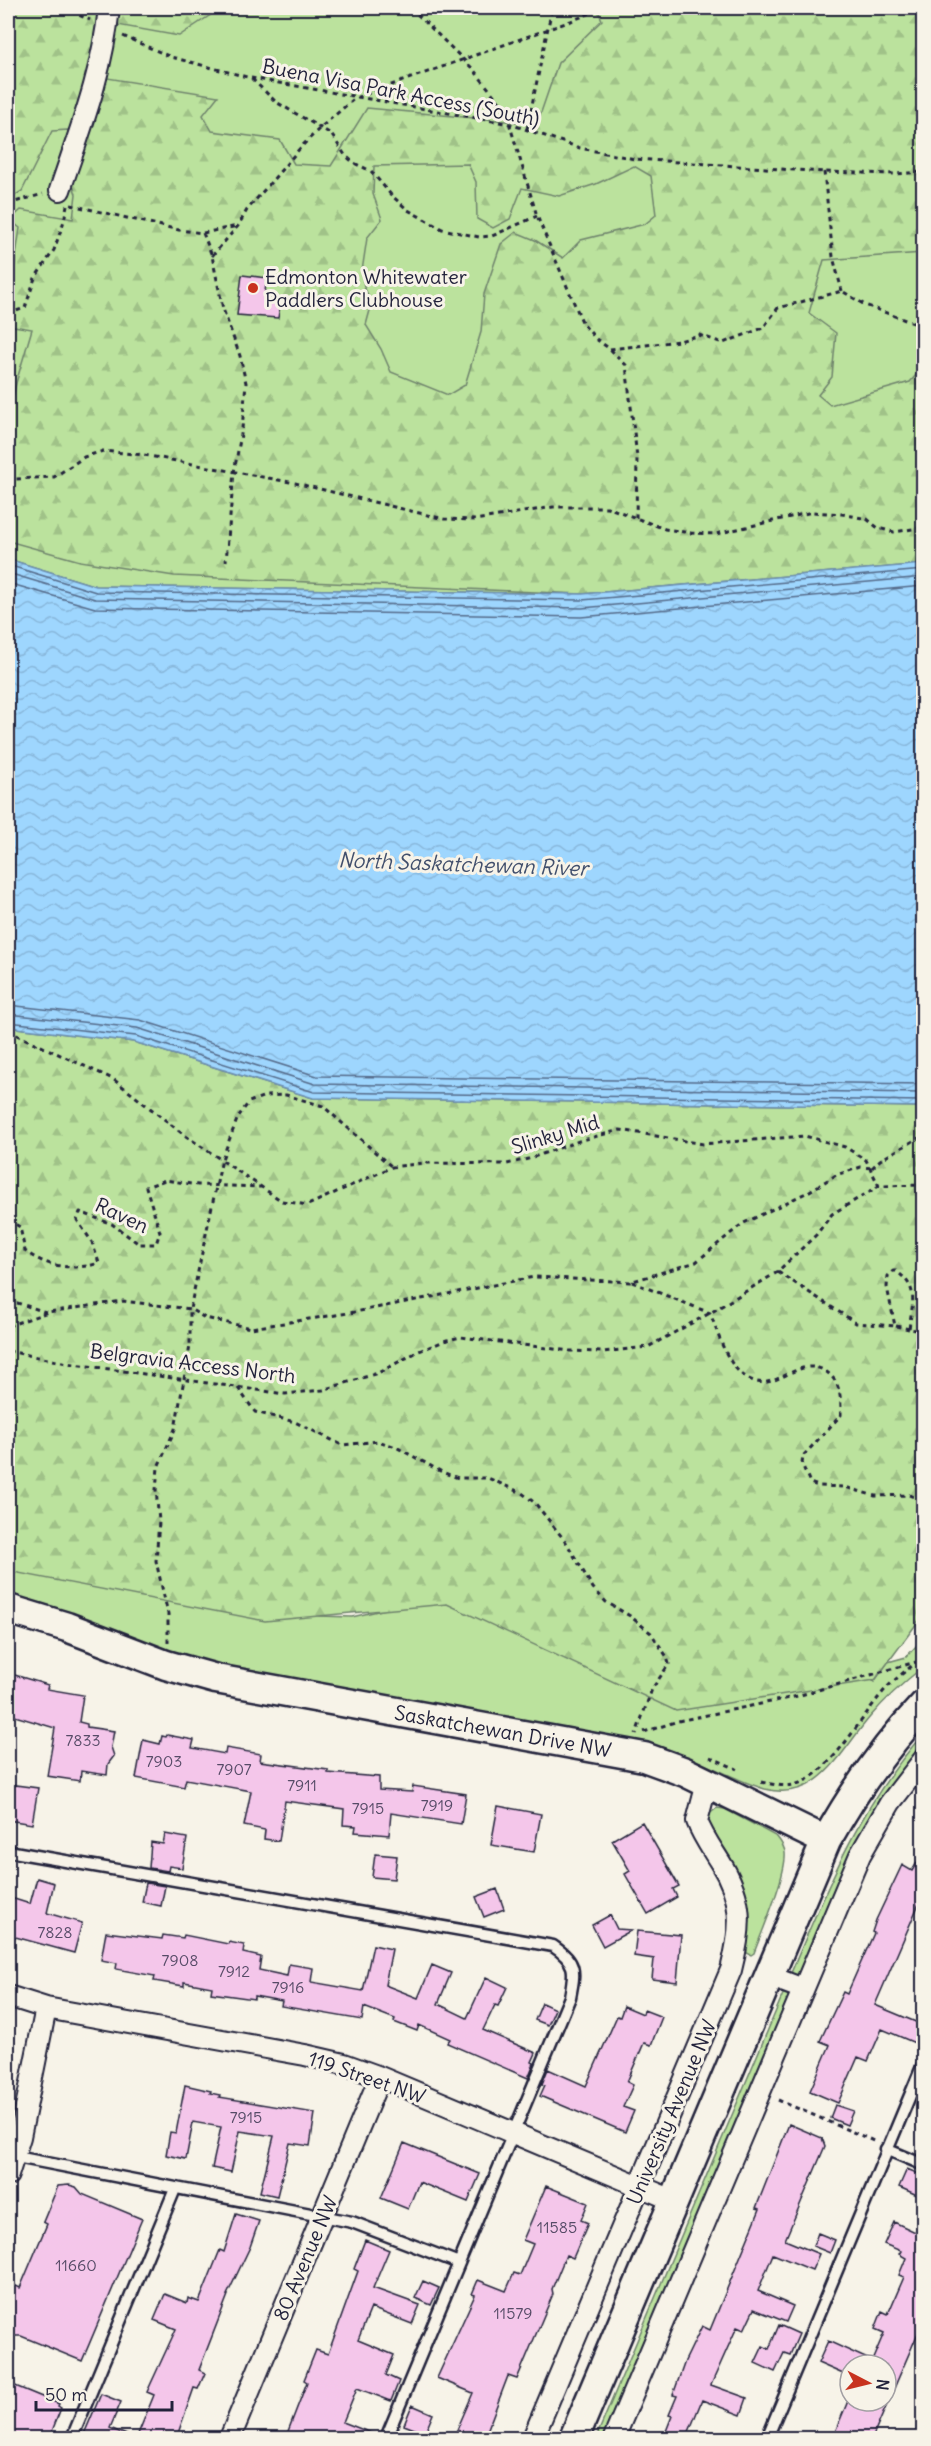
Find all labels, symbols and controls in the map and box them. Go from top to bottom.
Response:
street label: Buena Visa Park Access (South) [260,53,542,131]
place label: Edmonton Whitewater Paddlers Clubhouse [265,264,467,312]
marker: Edmonton Whitewater Paddlers Clubhouse [246,281,260,295]
water label: North Saskatchewan River [338,846,591,882]
street label: Slinky Mid [508,1109,602,1159]
street label: Raven [91,1192,153,1238]
street label: Belgravia Access North [89,1338,297,1388]
street label: Saskatchewan Drive NW [393,1700,613,1762]
house number: 7833 [65,1730,101,1750]
house number: 7903 [146,1751,182,1771]
house number: 7907 [216,1759,252,1779]
house number: 7911 [287,1775,317,1795]
house number: 7919 [421,1795,453,1815]
house number: 7915 [352,1798,384,1818]
house number: 7828 [37,1922,73,1942]
house number: 7908 [162,1950,198,1970]
house number: 7912 [218,1961,250,1981]
house number: 7916 [272,1977,304,1997]
street label: University Avenue NW [621,2016,721,2208]
street label: 119 Street NW [305,2045,429,2109]
house number: 7915 [230,2107,262,2127]
street label: 80 Avenue NW [267,2192,343,2324]
house number: 11585 [537,2217,577,2237]
house number: 11660 [55,2255,97,2275]
house number: 11579 [494,2303,532,2323]
north arrow [838,2353,898,2413]
scale bar [36,2374,172,2412]
text: N [872,2378,893,2392]
text: 50 m [45,2383,87,2406]

